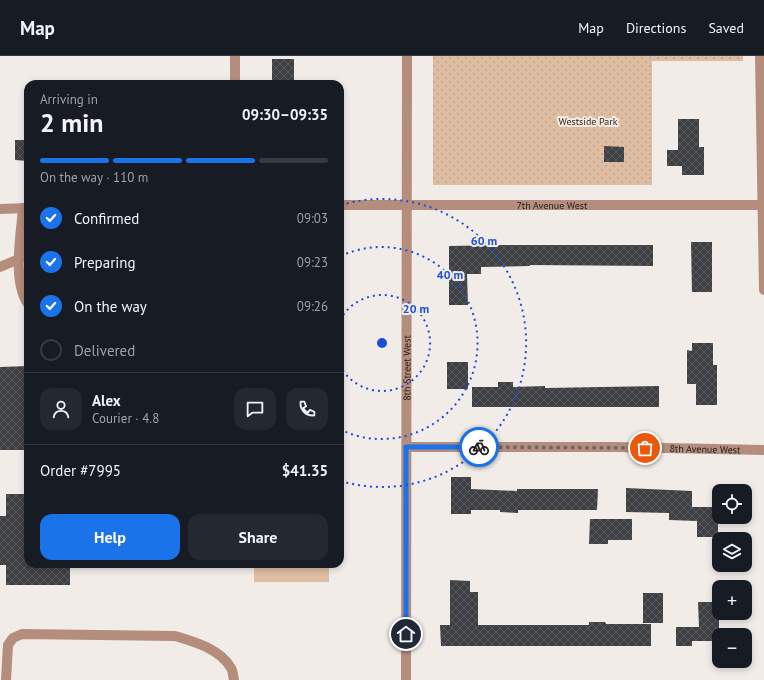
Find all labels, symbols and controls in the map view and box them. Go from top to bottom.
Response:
text: Map [20,16,55,40]
text: Map [578,19,604,37]
text: Directions [626,19,686,37]
text: Saved [708,19,744,37]
text: Arriving in [40,91,98,108]
text: 09:30–09:35 [242,105,328,124]
text: 2 min [40,106,103,139]
park label: Westside Park [559,115,618,128]
text: On the way · 110 m [40,169,148,186]
street label: 7th Avenue West [517,199,588,212]
icon: check [40,207,62,229]
text: Confirmed [74,209,139,228]
text: 09:03 [297,210,328,227]
text: 60 m [471,233,497,248]
icon: check [40,251,62,273]
text: Preparing [74,253,136,272]
text: 09:23 [297,254,328,271]
text: 40 m [437,267,463,282]
icon: check [40,295,62,317]
text: On the way [74,297,147,316]
text: 09:26 [297,298,328,315]
text: 20 m [403,301,429,316]
street label: 8th Street West [400,335,413,401]
centre of rings [375,336,389,350]
text: Delivered [74,341,135,360]
button: person [40,388,82,430]
button: chat [234,388,276,430]
button: phone [286,388,328,430]
text: Alex [92,391,121,410]
text: Courier · 4.8 [92,410,159,427]
courier [459,427,499,467]
pin [628,431,662,465]
icon: bike [468,436,490,458]
icon: bag [634,437,656,459]
street label: 8th Avenue West [669,442,741,456]
text: Order #7995 [40,461,121,480]
text: $41.35 [282,461,328,480]
map controls [712,484,752,668]
button: locate [712,484,752,524]
button: Help [40,514,180,560]
button: Share [188,514,328,560]
button: layers [712,532,752,572]
button: + [712,580,752,620]
pin [389,617,423,651]
icon: home [395,623,417,645]
button: − [712,628,752,668]

